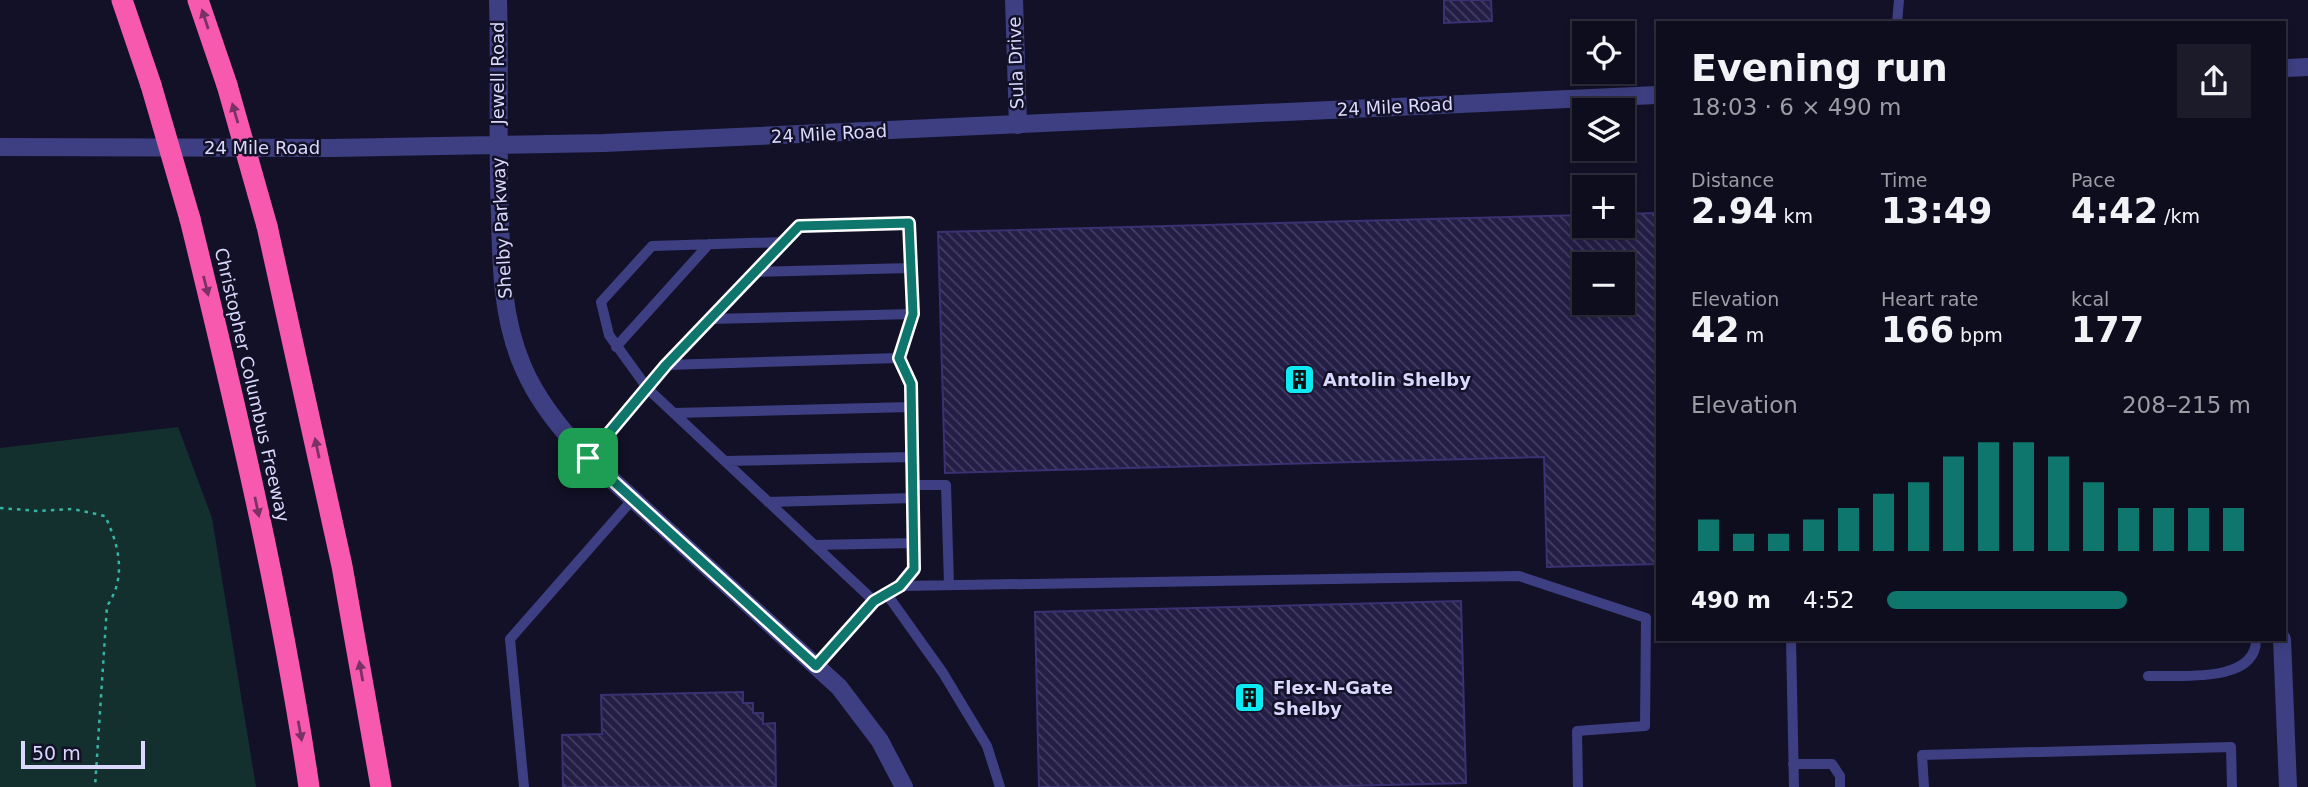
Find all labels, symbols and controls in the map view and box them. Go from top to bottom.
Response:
one-way arrow [199,9,210,30]
street label: Sula Drive [1003,16,1028,110]
street label: Jewell Road [487,21,508,126]
map controls [1572,21,1635,315]
button: locate [1572,21,1635,84]
button: share [2177,44,2251,118]
text: Evening run [1691,46,1948,90]
street label: 24 Mile Road [1336,93,1454,120]
text: 18:03 · 6 × 490 m [1691,94,1901,120]
button: layers [1572,98,1635,161]
one-way arrow [229,102,239,123]
street label: 24 Mile Road [770,120,888,147]
street label: 24 Mile Road [204,137,320,158]
street label: Shelby Parkway [487,156,516,299]
text: Distance [1691,169,1774,191]
text: Time [1881,169,1928,191]
text: Pace [2071,169,2115,191]
button: + [1572,175,1635,238]
text: 2.94 [1691,191,1777,231]
text: 13:49 [1881,191,1992,231]
text: 4:42 [2071,191,2158,231]
text: km [1777,205,1813,227]
text: /km [2158,205,2200,227]
street label: Christopher Columbus Freeway [211,246,294,524]
button: − [1572,252,1635,315]
one-way arrow [201,275,212,297]
text: Elevation [1691,288,1779,310]
text: Heart rate [1881,288,1979,310]
text: kcal [2071,288,2109,310]
text: 42 [1691,310,1740,350]
text: 166 [1881,310,1954,350]
text: 177 [2071,310,2144,350]
text: m [1740,324,1764,346]
text: bpm [1954,324,2003,346]
building icon: Antolin Shelby [1283,363,1317,397]
place label: Antolin Shelby [1323,369,1471,390]
text: Elevation [1691,392,1798,418]
text: 208–215 m [2122,392,2251,418]
pin [558,428,618,488]
one-way arrow [312,437,323,459]
icon: arrive [569,439,607,477]
one-way arrow [252,496,263,518]
text: 490 m [1691,587,1771,613]
text: 4:52 [1803,587,1855,613]
one-way arrow [356,660,367,682]
place label: Flex-N-Gate Shelby [1273,677,1393,719]
building icon: Flex-N-Gate Shelby [1233,681,1267,715]
one-way arrow [295,720,306,742]
scale bar [21,738,145,770]
text: 50 m [32,742,81,764]

